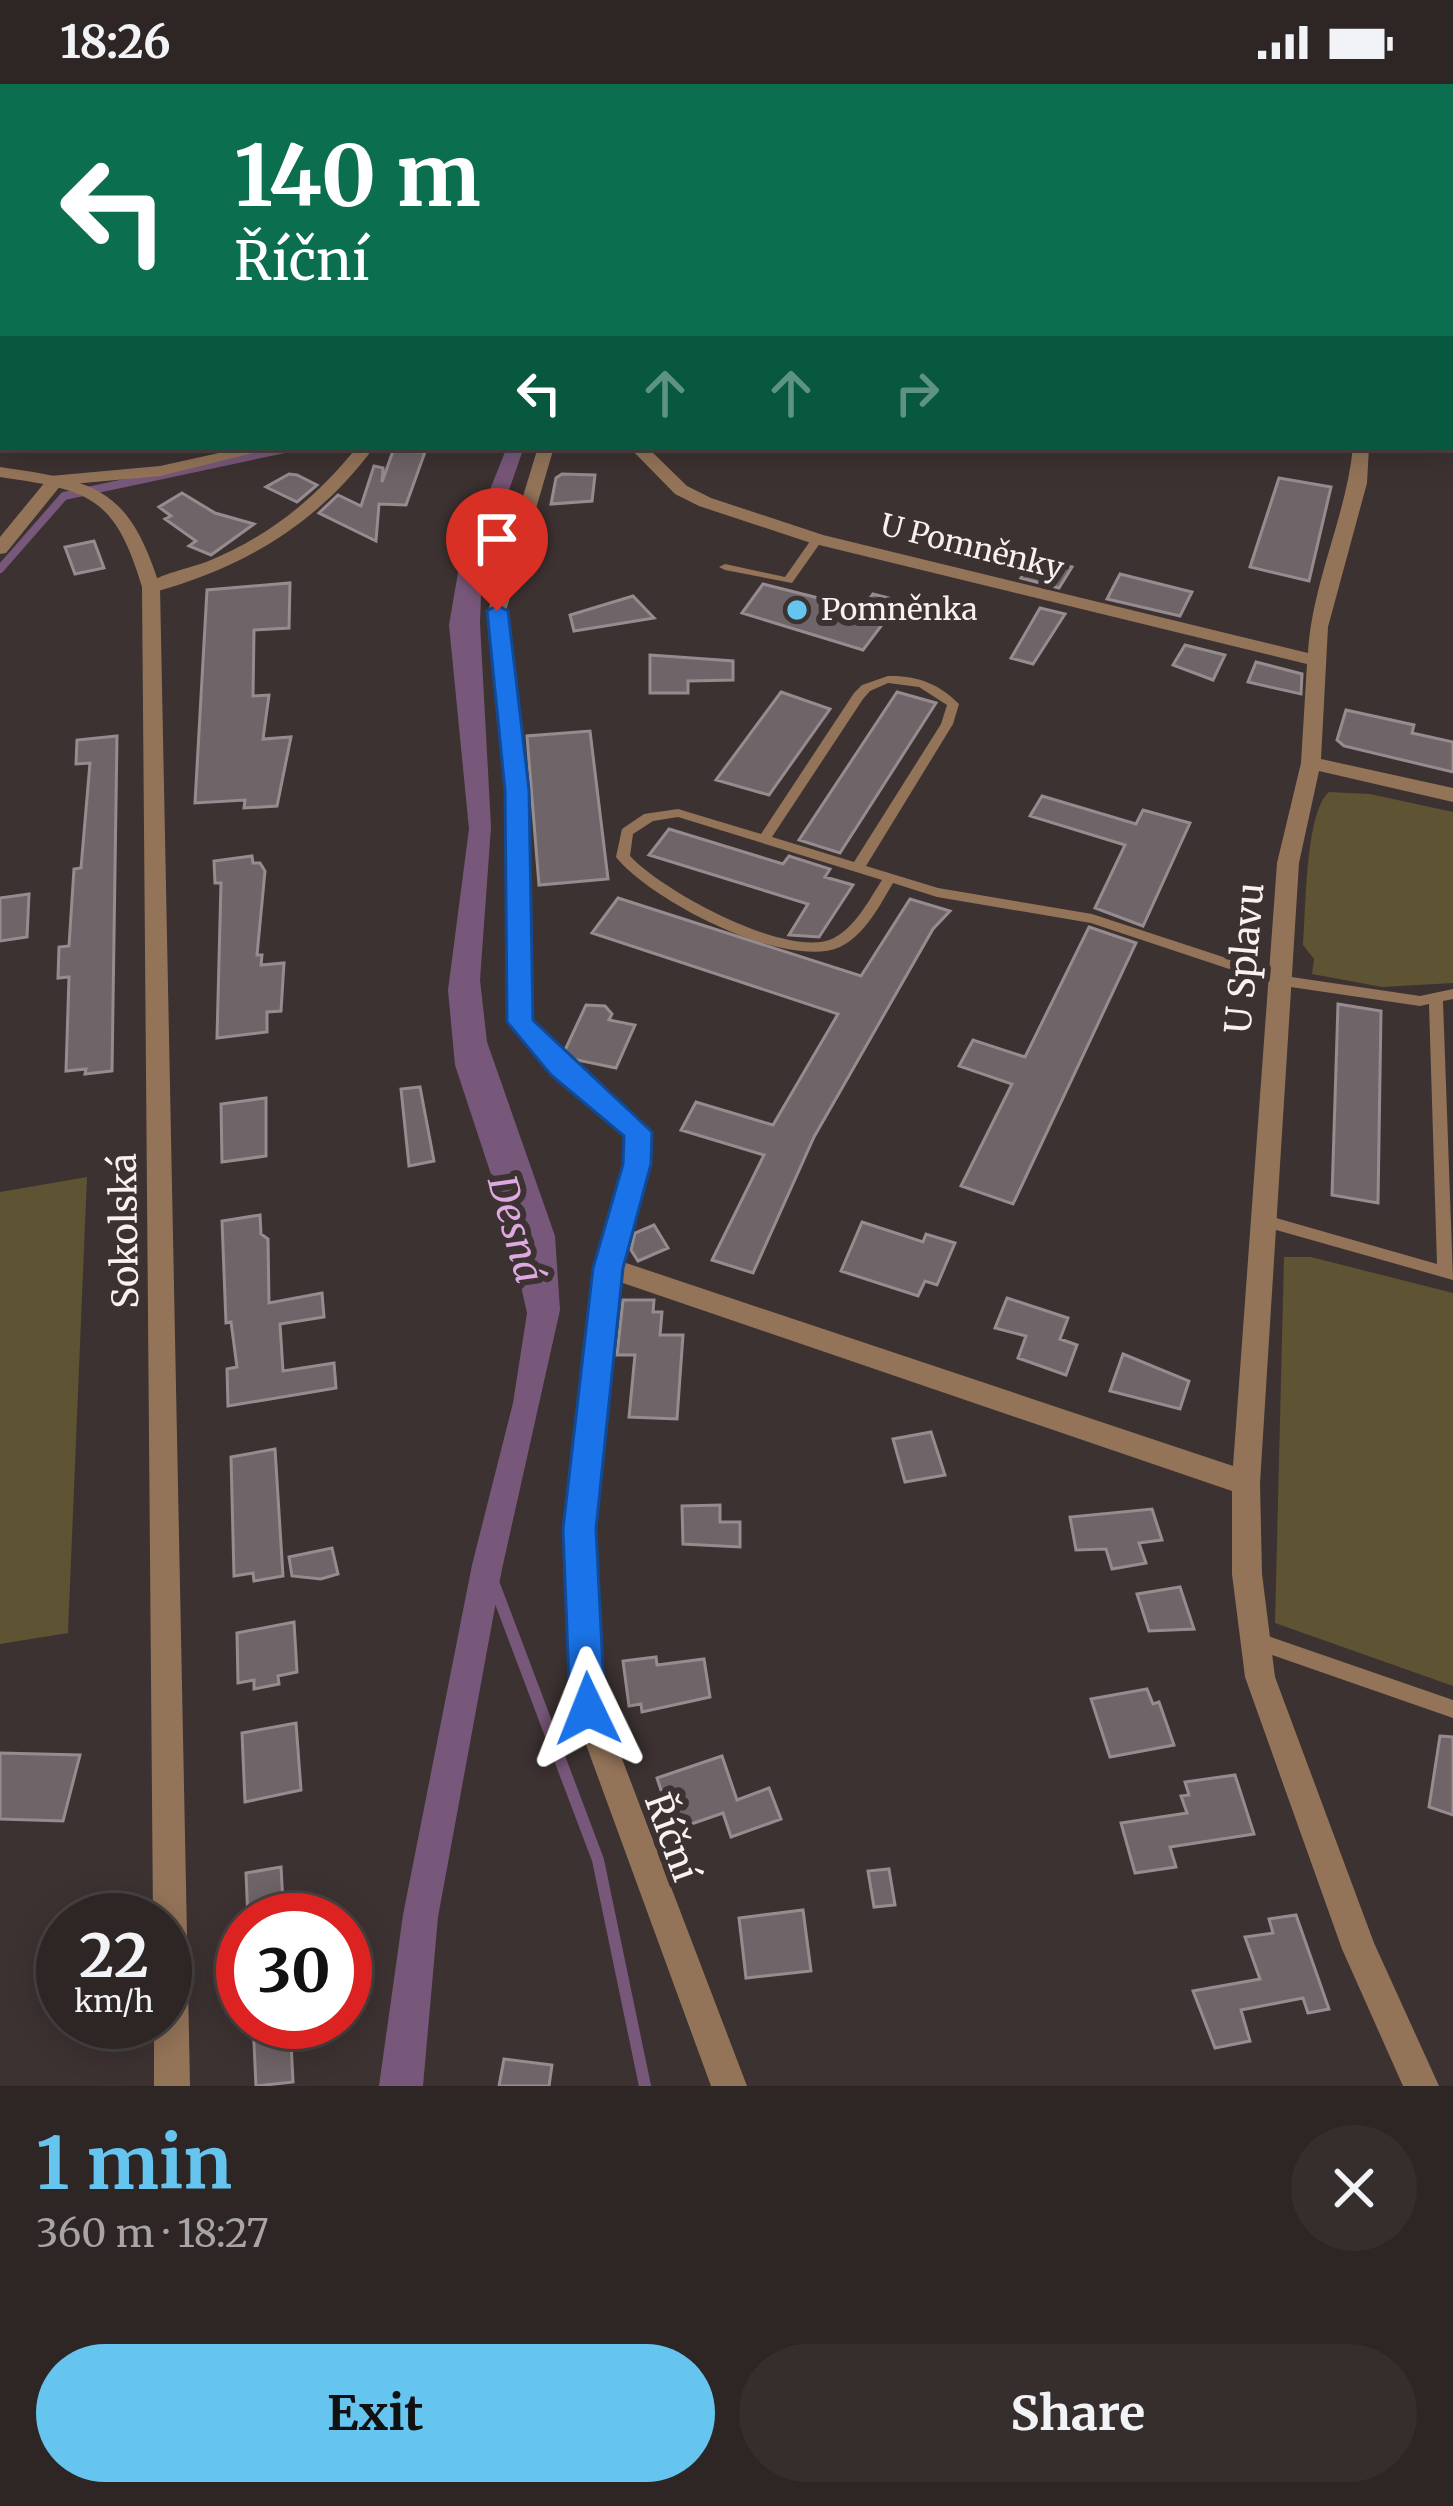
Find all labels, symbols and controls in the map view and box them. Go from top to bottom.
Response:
text: 18:26 [60,14,171,70]
text: 140 m [234,123,481,229]
icon: left [36,132,192,288]
text: Říční [234,227,369,295]
icon: left [506,360,572,426]
icon: ahead [632,360,698,426]
icon: ahead [758,360,824,426]
icon: right [884,360,950,426]
pin [446,488,548,611]
street label: U Pomněnky [877,505,1068,587]
icon: arrive [464,506,530,572]
place label: Pomněnka [821,590,977,628]
marker: Pomněnka [784,597,810,623]
street label: U Splavu [1215,881,1274,1035]
street label: Sokolská [101,1153,148,1309]
water label: Desná [477,1169,554,1288]
position arrow [525,1646,651,1772]
street label: Říční [635,1787,710,1889]
speed limit sign: 30 [216,1893,372,2049]
text: 22 [79,1918,149,1993]
text: km/h [74,1982,154,2020]
text: 1 min [36,2118,232,2209]
button: close [1291,2125,1417,2251]
text: 360 m · 18:27 [36,2209,269,2258]
button: Exit [36,2344,715,2482]
button: Share [739,2344,1417,2482]

